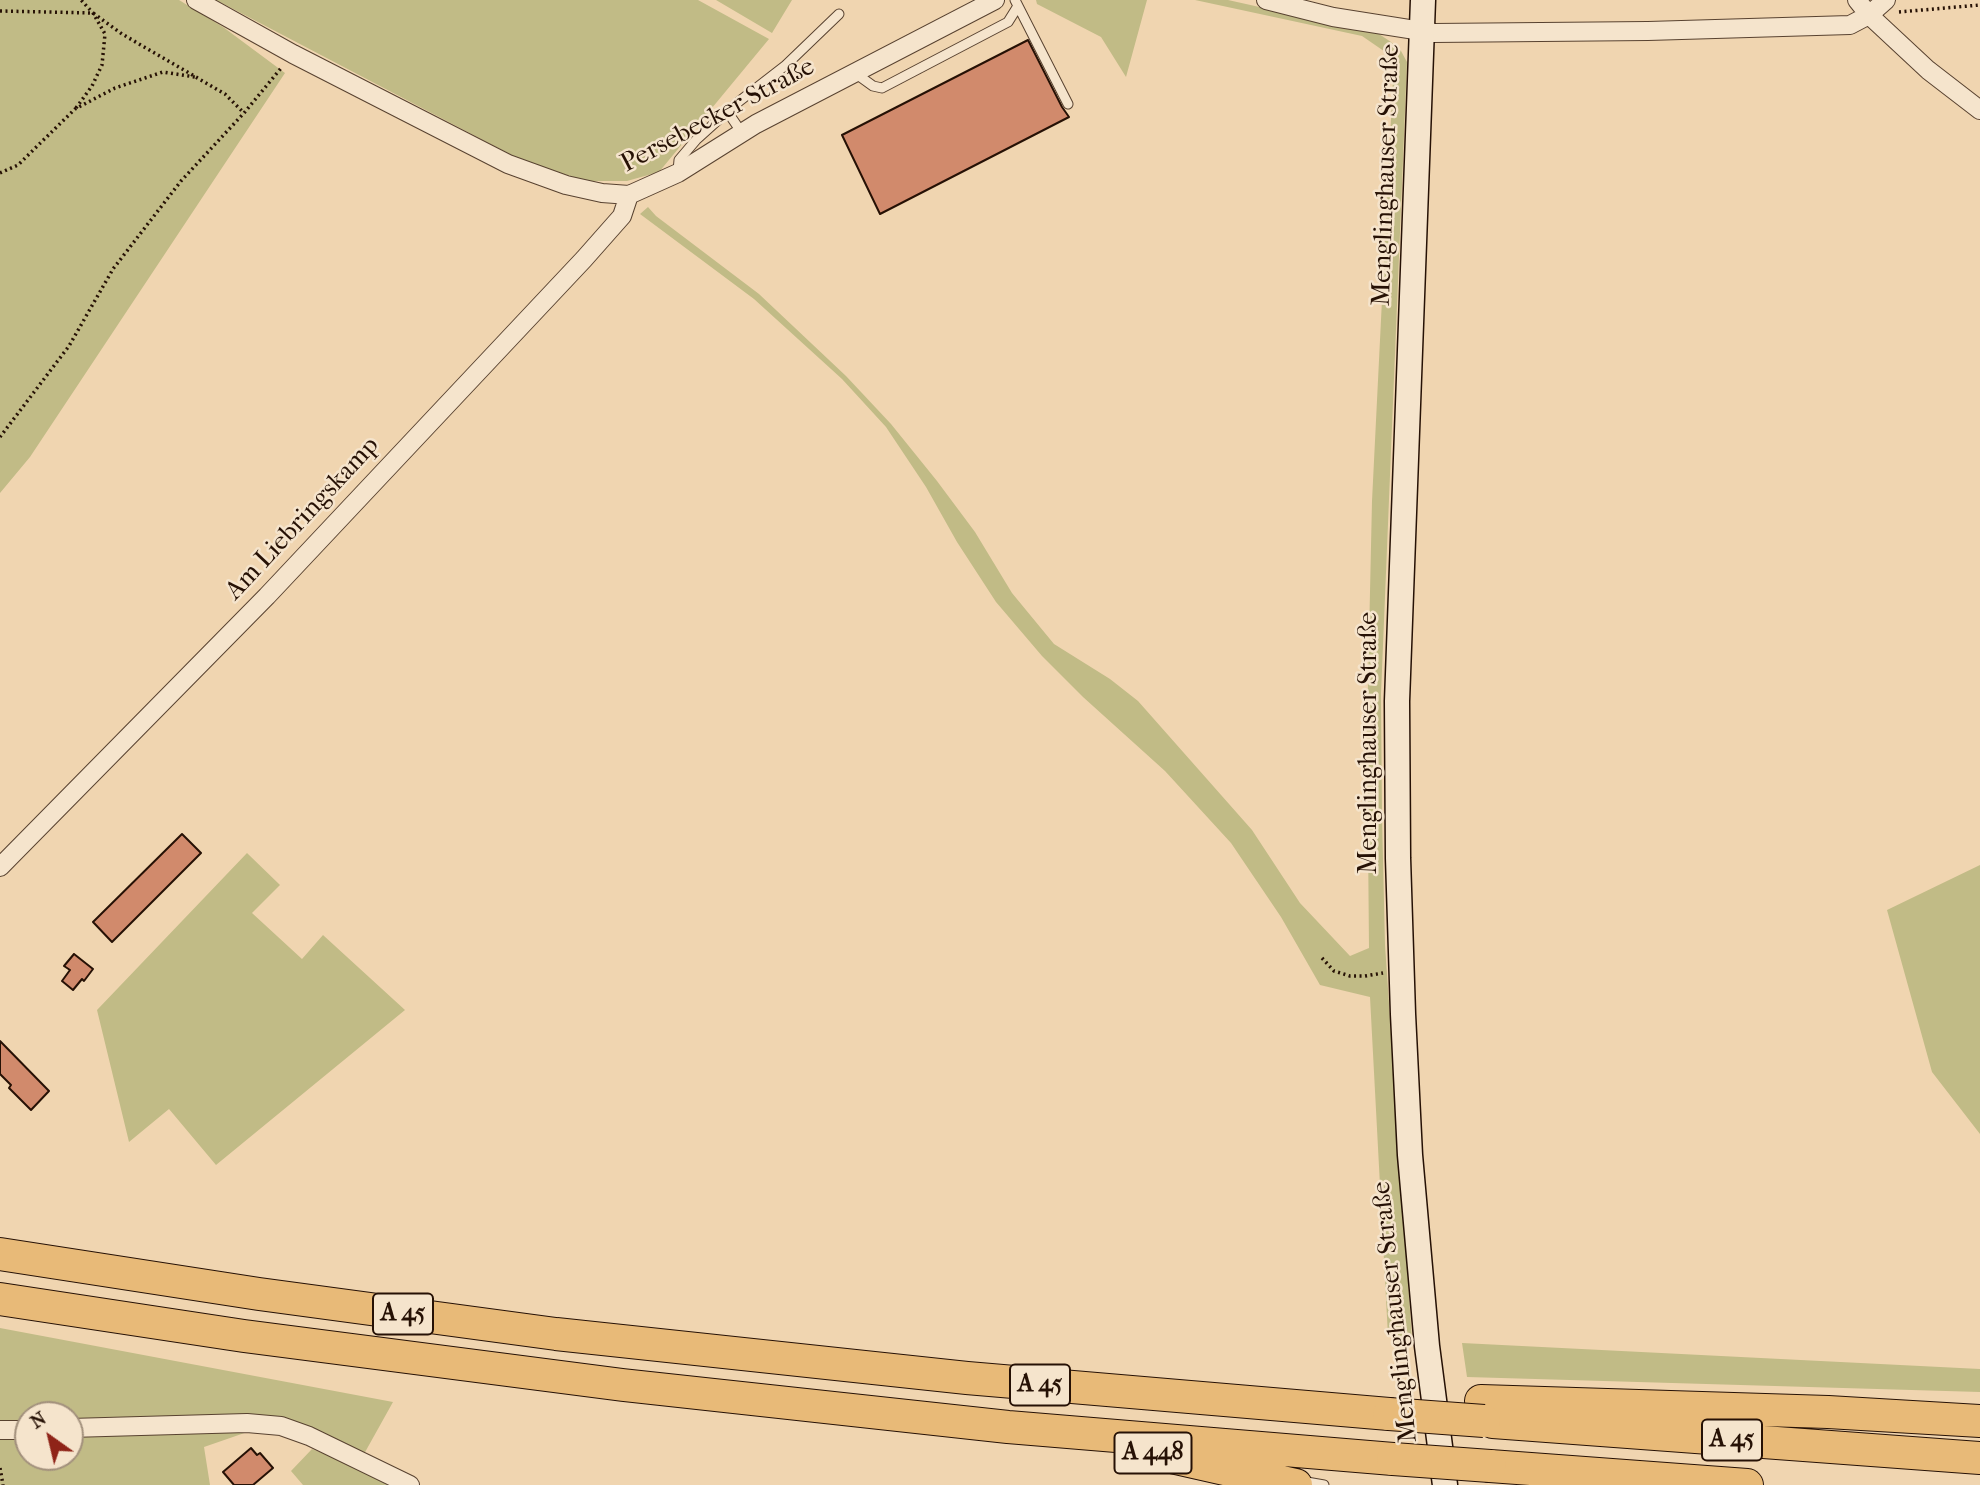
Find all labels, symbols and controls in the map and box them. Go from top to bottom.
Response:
street label: Menglinghauser Straße [1367,43,1407,307]
street label: Persebecker Straße [616,52,820,180]
street label: Am Liebringskamp [219,431,387,607]
street label: Menglinghauser Straße [1354,612,1386,874]
street label: Menglinghauser Straße [1367,1180,1425,1444]
road number: A 45 [373,1294,433,1334]
road number: A 45 [1010,1364,1070,1406]
north arrow [14,1401,84,1471]
text: N [26,1407,50,1433]
road number: A 45 [1702,1420,1762,1460]
road number: A 448 [1114,1433,1192,1474]

